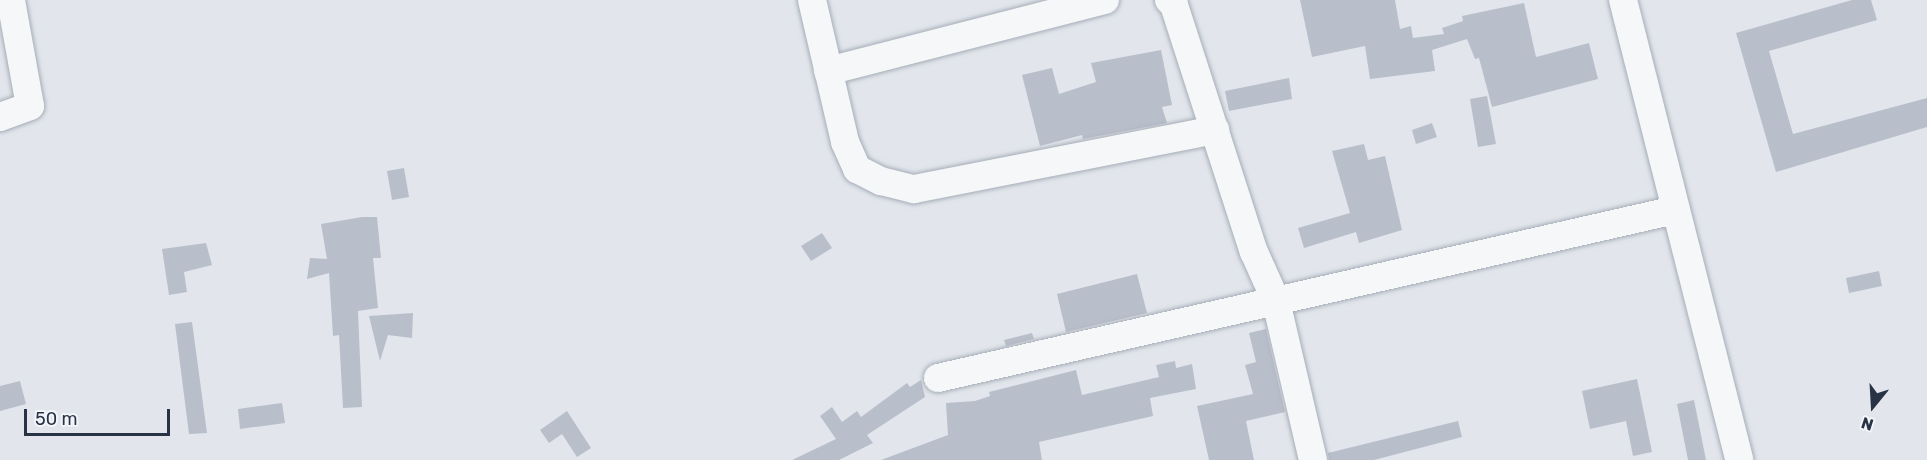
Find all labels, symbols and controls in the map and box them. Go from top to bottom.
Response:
north arrow [1843,376,1903,436]
scale bar [27,397,172,435]
text: 50 m [35,408,78,430]
text: N [1859,413,1876,434]

